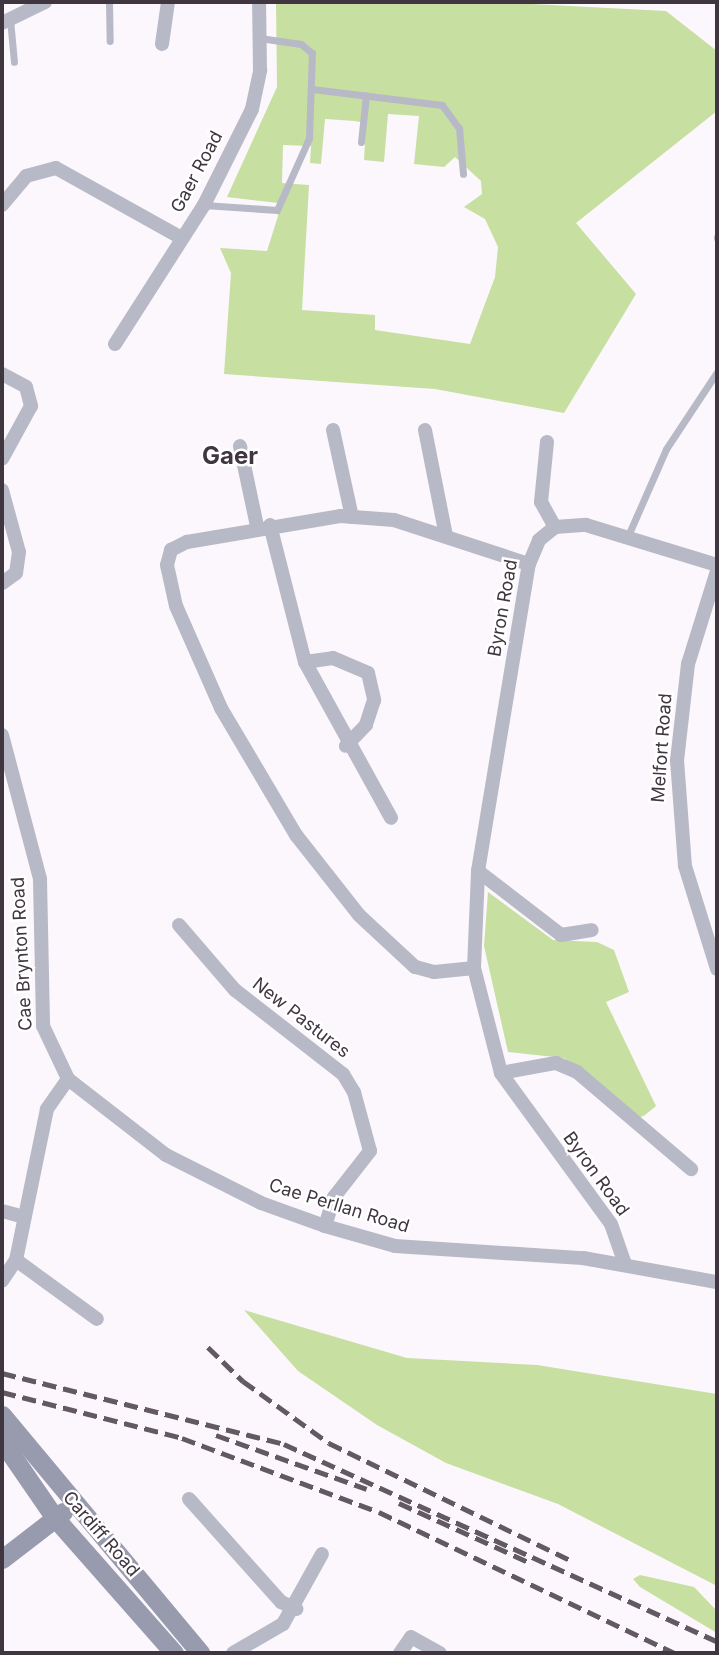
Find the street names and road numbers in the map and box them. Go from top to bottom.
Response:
street label: Gaer Road [167,128,227,216]
street label: Byron Road [484,558,522,658]
street label: Melfort Road [647,693,677,803]
street label: Cae Brynton Road [7,877,37,1031]
street label: New Pastures [248,973,354,1063]
street label: Byron Road [558,1128,634,1220]
street label: Cae Perllan Road [266,1174,412,1238]
street label: Cardiff Road [58,1487,144,1581]

